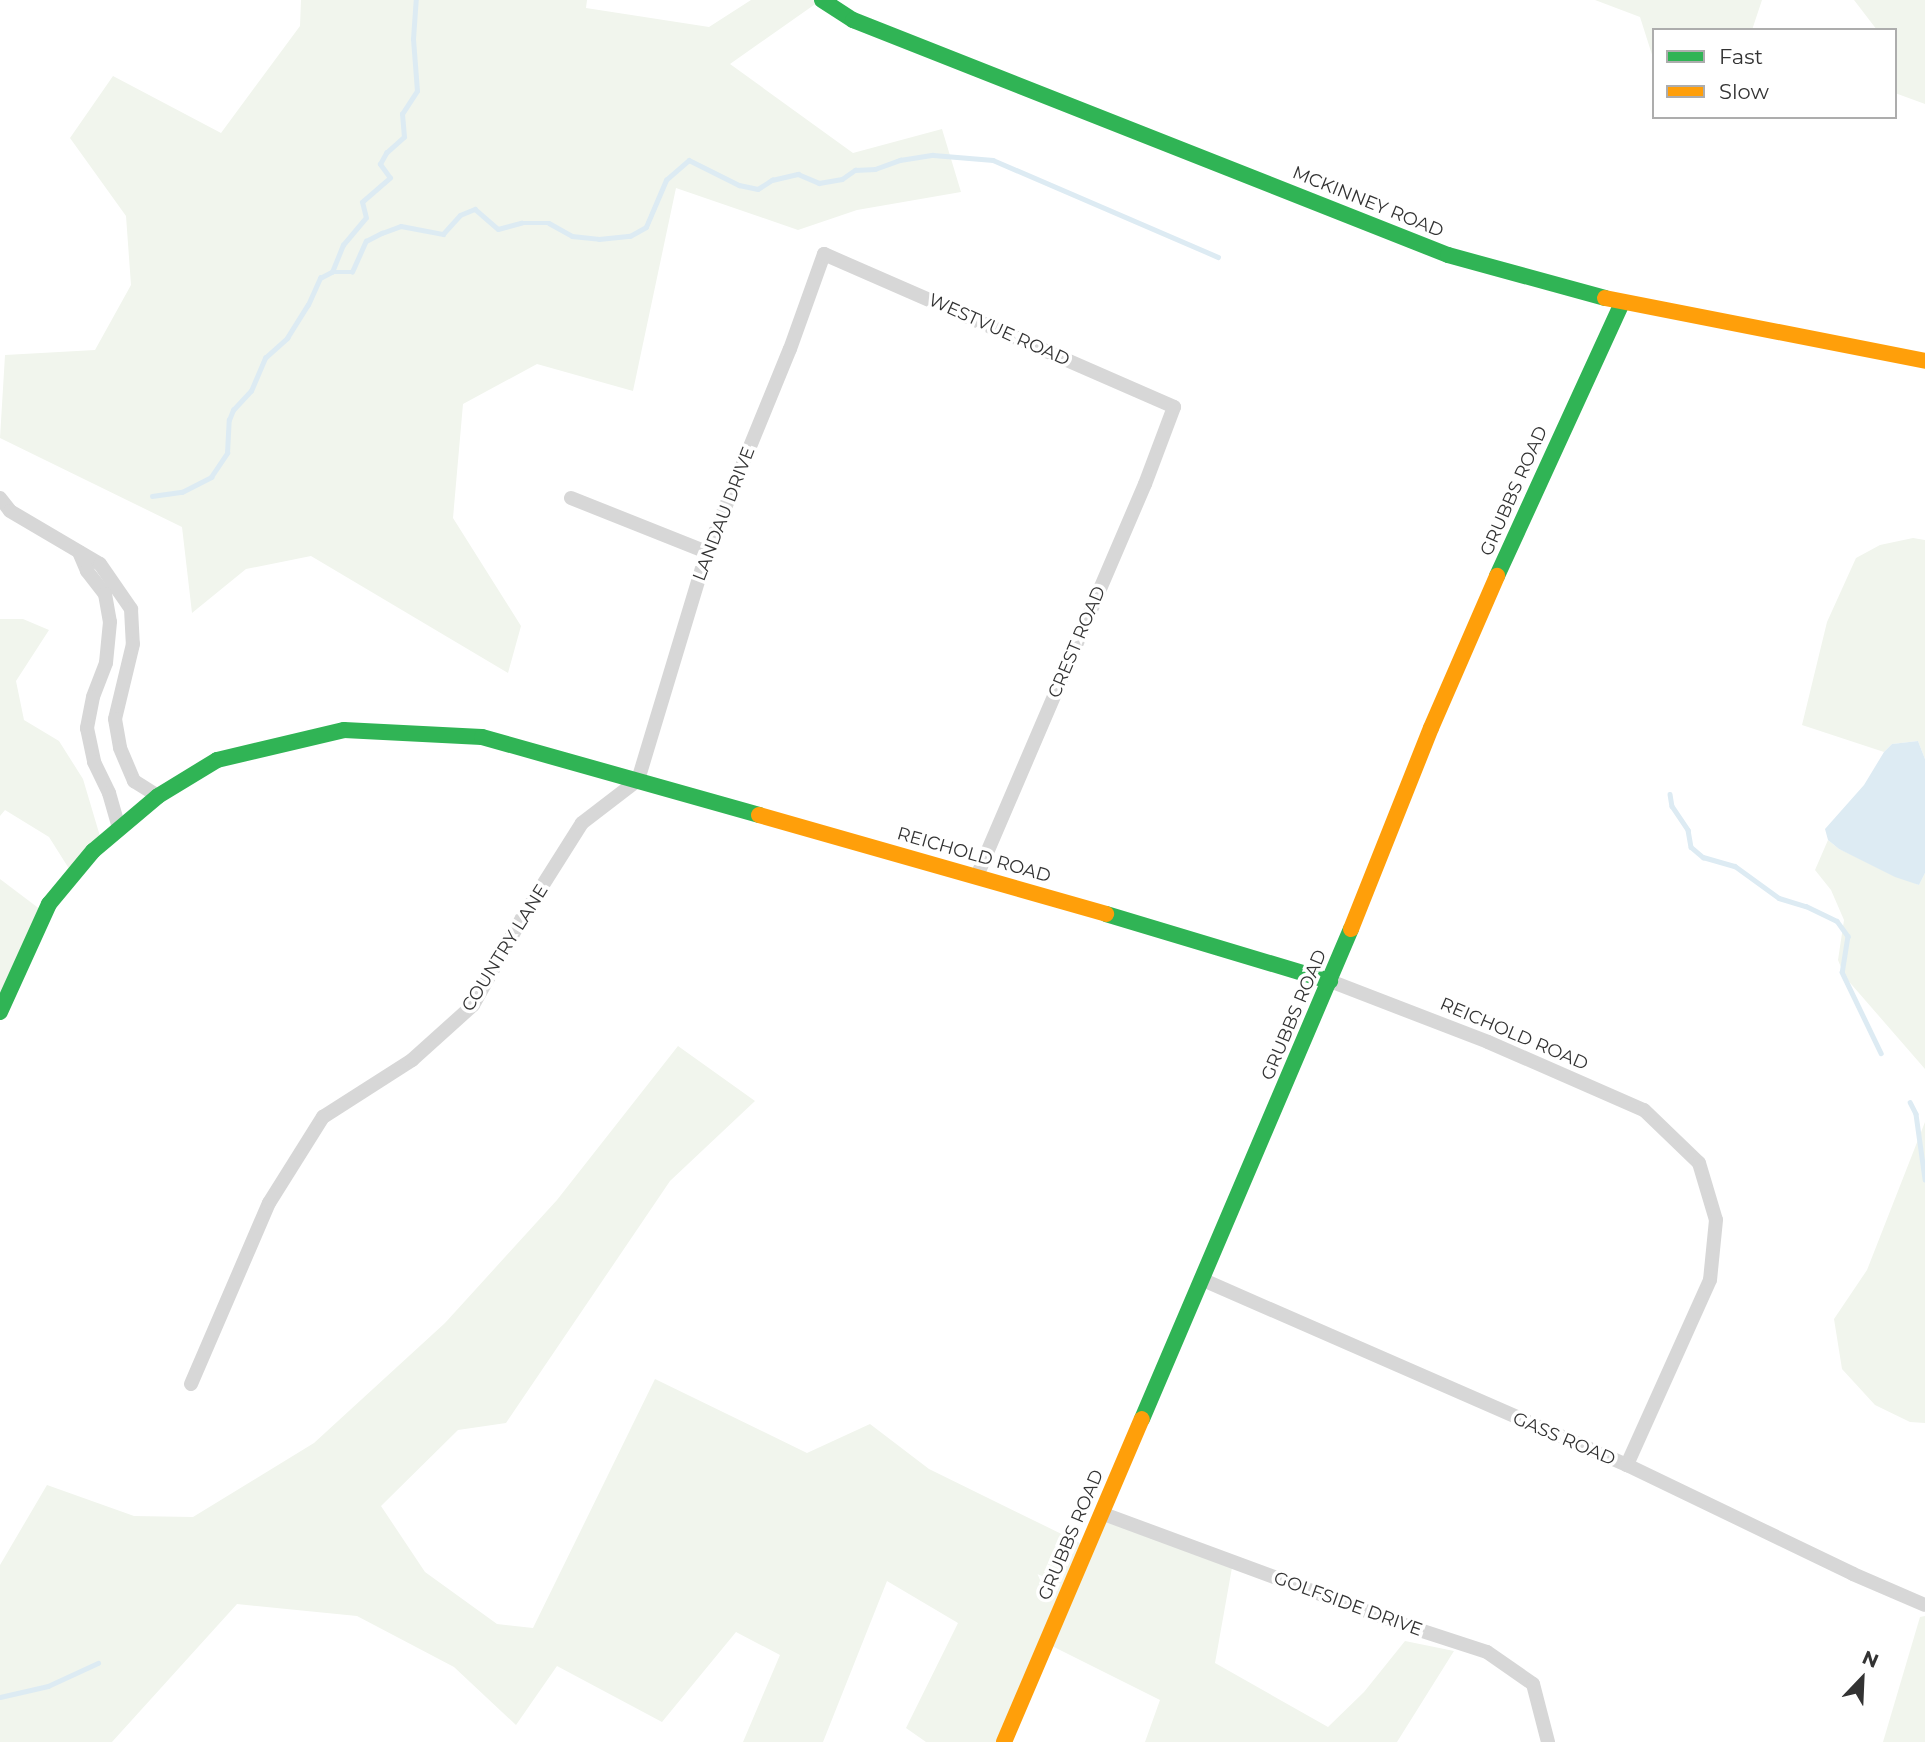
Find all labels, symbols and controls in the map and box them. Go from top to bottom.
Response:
legend [1652,28,1897,119]
text: Fast [1719,44,1763,69]
text: Slow [1719,79,1769,104]
street label: MCKINNEY ROAD [1289,162,1447,242]
street label: WESTVUE ROAD [925,289,1073,371]
street label: GRUBBS ROAD [1476,423,1552,559]
street label: LANDAU DRIVE [689,444,759,584]
street label: CREST ROAD [1044,583,1110,701]
street label: REICHOLD ROAD [895,823,1053,887]
street label: COUNTRY LANE [457,881,553,1015]
street label: GRUBBS ROAD [1257,946,1331,1084]
street label: REICHOLD ROAD [1437,993,1591,1075]
street label: GASS ROAD [1509,1408,1619,1470]
street label: GRUBBS ROAD [1034,1466,1108,1604]
street label: GOLFSIDE DRIVE [1271,1567,1425,1641]
north arrow [1827,1644,1897,1714]
text: N [1859,1646,1882,1673]

